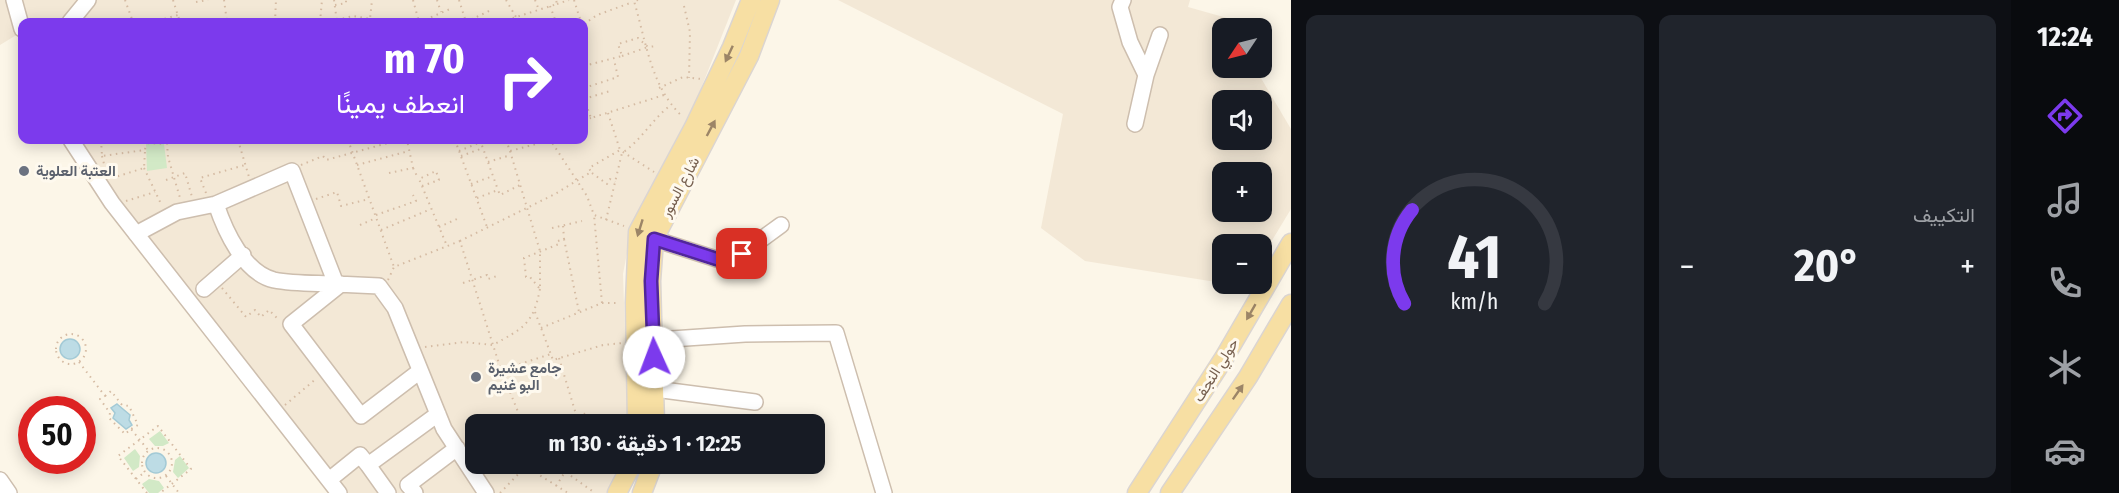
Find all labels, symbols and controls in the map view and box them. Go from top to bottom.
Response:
north arrow [1212,18,1272,78]
map controls [1212,18,1272,294]
text: 12:24 [2037,21,2093,53]
text: 70 m [384,34,465,84]
icon: right [486,42,564,120]
one-way arrow [724,46,733,63]
text: انعطف يمينًا [336,88,465,120]
button: sound [1212,90,1272,150]
icon: directions [2044,95,2086,137]
one-way arrow [706,119,716,136]
street label: شارع السور [656,154,705,222]
place label: العتبة العلوية [36,162,116,180]
button: + [1212,162,1272,222]
marker: العتبة العلوية [17,164,31,178]
icon: music [2044,179,2086,221]
text: التكييف [1913,203,1975,227]
one-way arrow [635,219,644,237]
text: 41 [1448,220,1502,295]
pin [716,228,767,279]
button: − [1212,234,1272,294]
icon: arrive [725,237,758,270]
text: 20° [1794,239,1860,293]
text: − [1680,247,1694,287]
text: + [1960,247,1975,287]
icon: phone [2044,262,2086,304]
text: km/h [1451,289,1499,315]
one-way arrow [1246,304,1256,321]
position arrow [622,325,686,389]
street label: حولي النجف [1189,335,1246,407]
icon: climate [2044,346,2086,388]
place label: جامع عشيرة البو غنيم [488,359,561,395]
marker: جامع عشيرة البو غنيم [469,370,483,384]
one-way arrow [1232,385,1244,401]
speed limit sign: 50 [18,396,96,474]
text: 12:25 · 1 دقيقة · 130 m [549,430,741,457]
icon: car [2044,430,2086,472]

